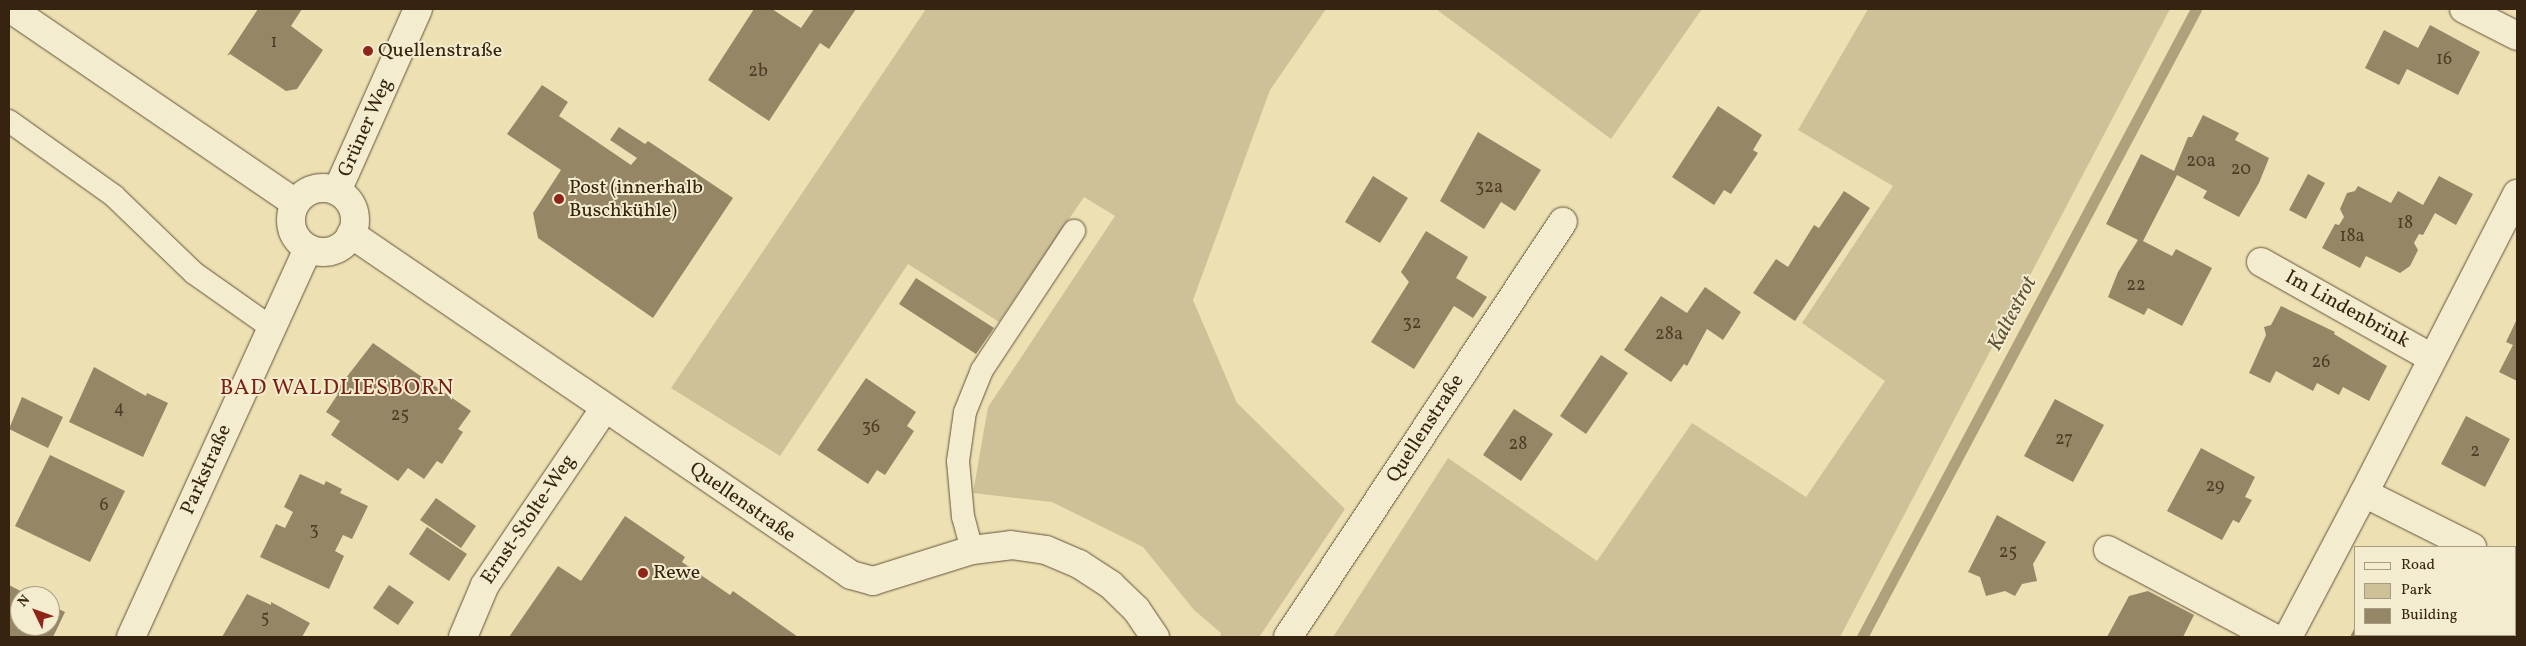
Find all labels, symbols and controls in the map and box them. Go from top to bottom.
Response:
house number: 1 [271,32,277,54]
place label: Quellenstraße [378,39,502,63]
marker: Quellenstraße [362,45,374,57]
house number: 16 [2436,49,2452,71]
house number: 2b [748,61,768,83]
street label: Grüner Weg [333,75,399,181]
house number: 20a [2186,151,2216,173]
house number: 20 [2231,159,2251,181]
place label: Post (innerhalb Buschkühle) [569,176,703,223]
house number: 32a [1475,177,1503,199]
marker: Post (innerhalb Buschkühle) [553,193,565,205]
house number: 18 [2397,213,2413,235]
house number: 18a [2339,226,2365,248]
street label: Im Lindenbrink [2280,266,2414,354]
water label: Kaltestrot [1983,272,2043,356]
house number: 22 [2126,275,2146,297]
house number: 32 [1403,313,1421,335]
house number: 28a [1655,324,1683,346]
house number: 26 [2312,352,2330,374]
street label: Quellenstraße [1382,370,1470,488]
district label: BAD WALDLIESBORN [217,376,457,402]
house number: 4 [114,398,124,420]
house number: 25 [391,405,409,427]
house number: 36 [862,417,880,439]
street label: Parkstraße [176,421,238,519]
house number: 27 [2055,429,2073,451]
house number: 28 [1509,434,1527,456]
house number: 2 [2470,441,2480,463]
street label: Ernst-Stolte-Weg [477,450,581,590]
street label: Quellenstraße [684,458,800,548]
house number: 29 [2206,476,2224,498]
house number: 6 [99,495,109,517]
house number: 3 [309,520,319,542]
house number: 25 [1999,542,2017,564]
legend [2354,546,2516,636]
text: Road [2401,555,2435,576]
place label: Rewe [653,561,700,585]
marker: Rewe [637,567,649,579]
text: Park [2401,580,2432,601]
north arrow [10,586,60,636]
text: N [14,591,35,611]
text: Building [2401,605,2457,626]
house number: 5 [261,608,269,630]

